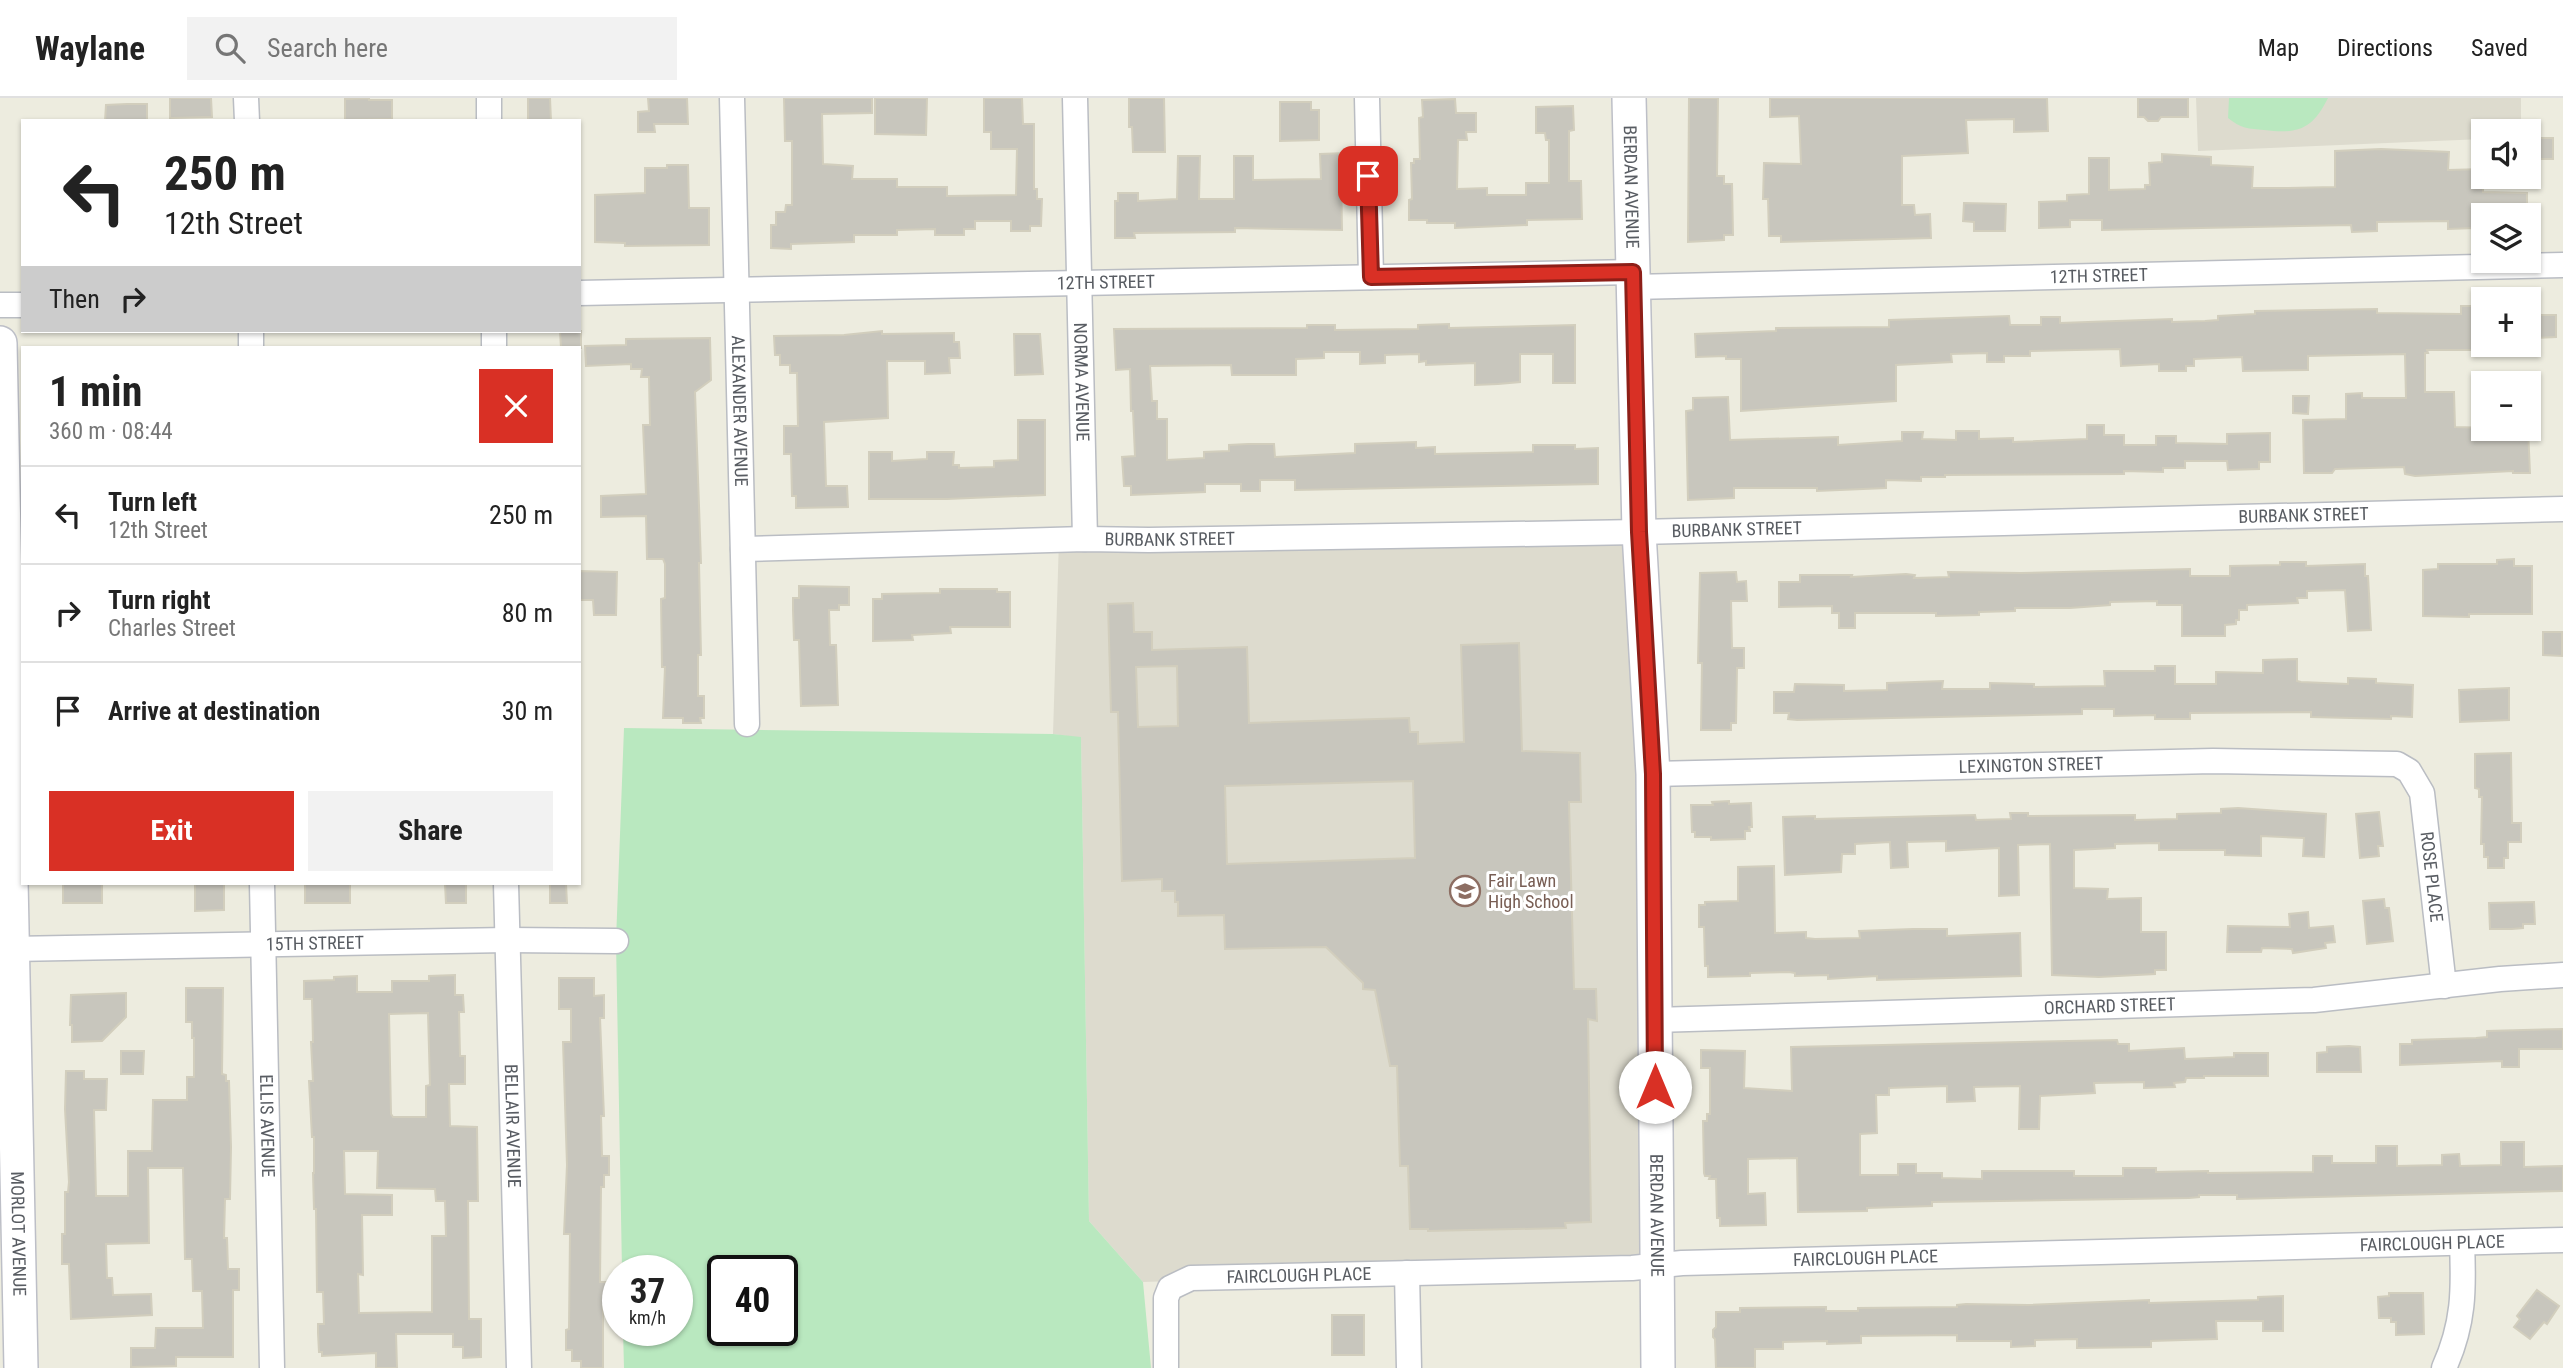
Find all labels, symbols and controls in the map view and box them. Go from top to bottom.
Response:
search box [187,17,677,80]
text: Waylane [35,29,145,68]
icon: search [211,29,249,67]
text: Search here [267,33,388,63]
text: Map [2258,34,2299,62]
text: Directions [2337,34,2433,62]
text: Saved [2471,34,2528,62]
map controls [2471,119,2541,441]
button: sound [2471,119,2541,189]
street label: BERDAN AVENUE [1620,125,1643,249]
text: 250 m [164,145,286,202]
pin [1338,146,1398,206]
icon: left [49,147,140,238]
icon: arrive [1349,157,1387,195]
button: layers [2471,203,2541,273]
text: 12th Street [164,204,303,242]
street label: 12TH STREET [2050,264,2148,287]
street label: 12TH STREET [1057,271,1155,293]
icon: right [114,280,152,318]
text: Then [49,284,100,314]
button: + [2471,287,2541,357]
street label: NORMA AVENUE [1070,322,1094,442]
street label: ALEXANDER AVENUE [728,335,752,487]
text: 1 min [49,367,142,416]
button: close [479,369,553,443]
button: − [2471,371,2541,441]
text: 360 m · 08:44 [49,418,173,445]
text: Turn left [108,487,197,517]
icon: left [49,496,87,534]
text: 250 m [489,500,553,530]
street label: BURBANK STREET [2238,503,2369,527]
text: 12th Street [108,517,208,544]
street label: BURBANK STREET [1671,517,1802,541]
street label: BURBANK STREET [1104,528,1235,550]
text: Turn right [108,585,210,615]
icon: right [49,594,87,632]
text: 80 m [502,598,553,628]
text: Charles Street [108,615,236,642]
icon: arrive [49,692,87,730]
text: Arrive at destination [108,696,320,726]
text: 30 m [502,696,553,726]
street label: LEXINGTON STREET [1958,753,2103,777]
button: Exit [49,791,294,871]
button: Share [308,791,553,871]
street label: ROSE PLACE [2416,830,2448,923]
place label: Fair Lawn High School [1488,870,1574,912]
school or university icon: Fair Lawn High School [1448,874,1482,908]
street label: 15TH STREET [266,932,364,954]
street label: ORCHARD STREET [2043,993,2176,1018]
position arrow [1618,1050,1692,1124]
street label: BELLAIR AVENUE [501,1064,525,1188]
street label: ELLIS AVENUE [256,1074,279,1178]
street label: BERDAN AVENUE [1646,1154,1668,1277]
street label: MORLOT AVENUE [7,1171,31,1296]
street label: FAIRCLOUGH PLACE [2360,1231,2505,1255]
street label: FAIRCLOUGH PLACE [1793,1245,1938,1270]
speed limit sign: 40 [707,1255,798,1346]
street label: FAIRCLOUGH PLACE [1226,1263,1372,1287]
text: 37 [630,1271,665,1312]
text: km/h [629,1307,666,1328]

